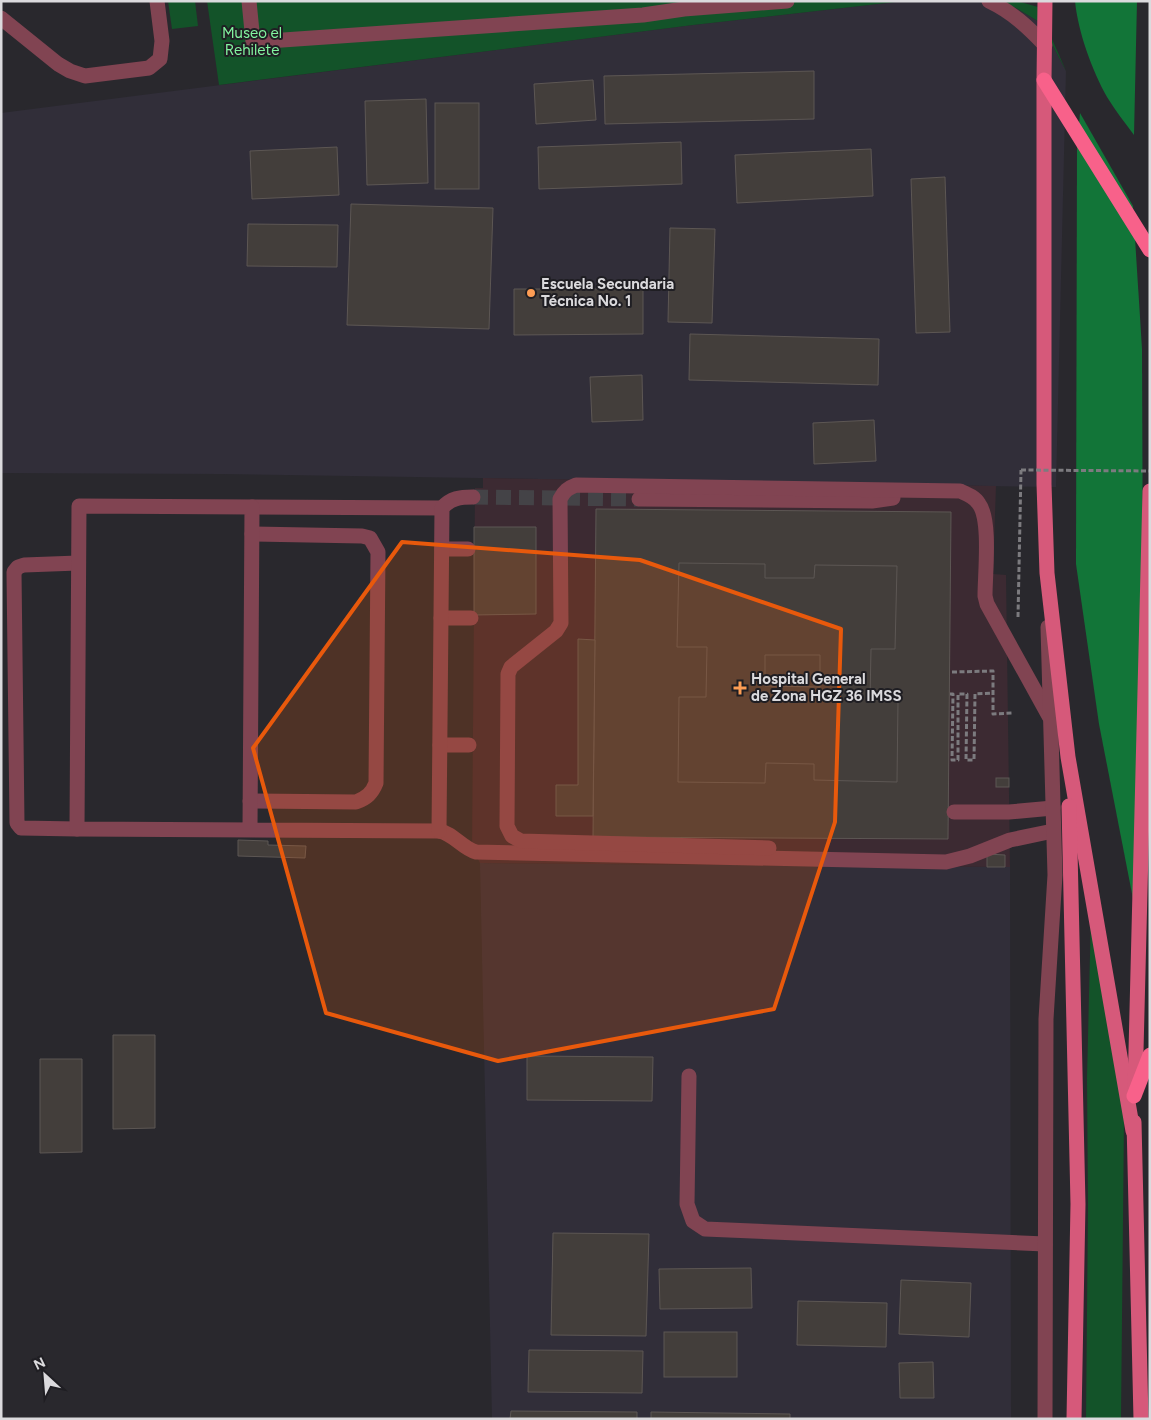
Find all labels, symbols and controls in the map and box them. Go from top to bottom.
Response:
park label: Museo el Rehilete [222,24,282,59]
place label: Escuela Secundaria Técnica No. 1 [541,275,674,310]
marker: Escuela Secundaria Técnica No. 1 [525,287,537,299]
place label: Hospital General de Zona HGZ 36 IMSS [751,670,902,705]
marker: Hospital General de Zona HGZ 36 IMSS [733,681,747,695]
north arrow [20,1350,70,1400]
text: N [31,1354,48,1374]

